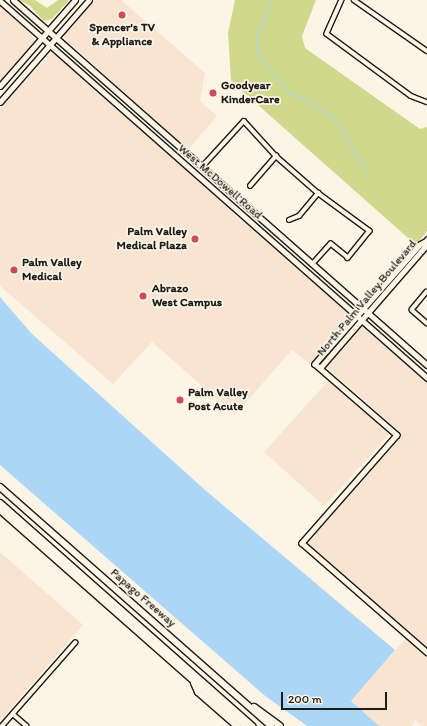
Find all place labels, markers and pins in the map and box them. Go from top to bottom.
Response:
marker: Spencer's TV & Appliance [117,10,127,20]
place label: Spencer's TV & Appliance [89,21,155,49]
place label: Goodyear KinderCare [221,79,280,107]
marker: Goodyear KinderCare [208,88,218,98]
place label: Palm Valley Medical Plaza [117,225,187,253]
marker: Palm Valley Medical Plaza [190,234,200,244]
place label: Palm Valley Medical [22,256,81,284]
marker: Palm Valley Medical [9,265,19,275]
place label: Abrazo West Campus [152,282,222,310]
marker: Abrazo West Campus [137,290,149,302]
place label: Palm Valley Post Acute [188,386,247,414]
marker: Palm Valley Post Acute [175,395,185,405]

